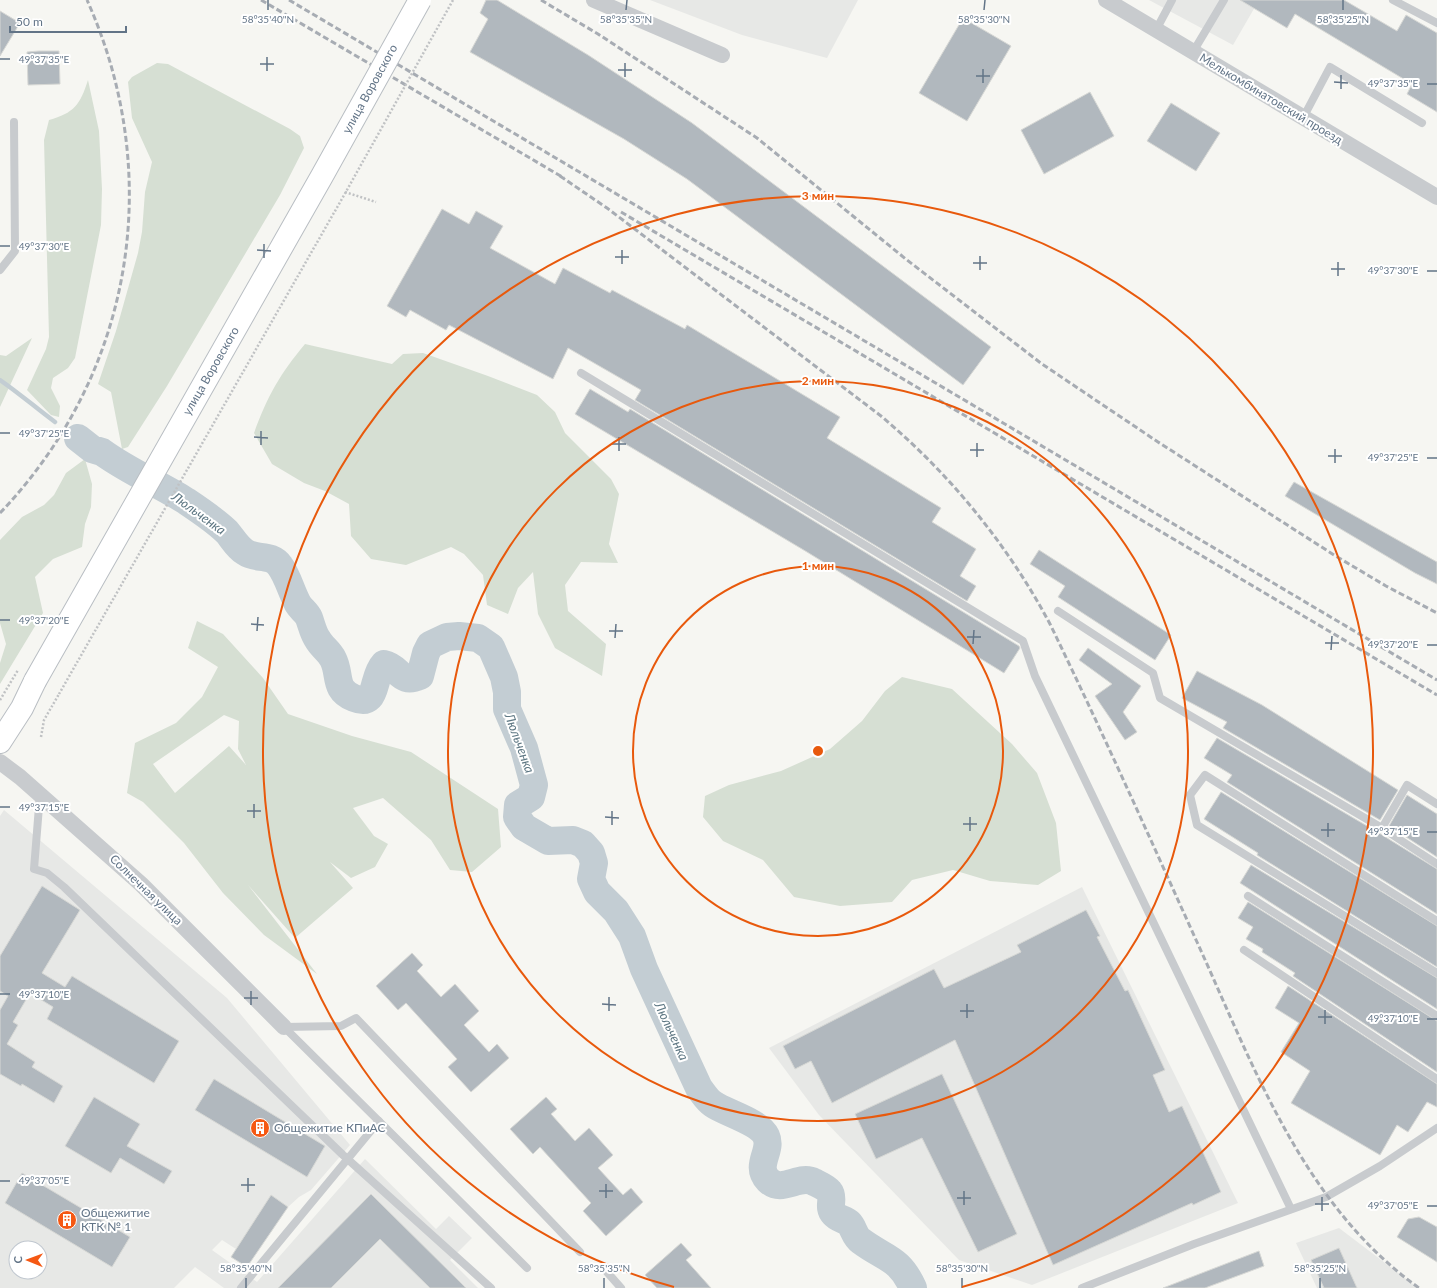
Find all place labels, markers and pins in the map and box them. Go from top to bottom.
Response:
centre of rings [811,744,825,758]
building icon: Общежитие КПиАС [249,1117,271,1139]
place label: Общежитие КПиАС [274,1120,385,1135]
place label: Общежитие КТК № 1 [81,1205,150,1234]
building icon: Общежитие КТК № 1 [56,1209,78,1231]

